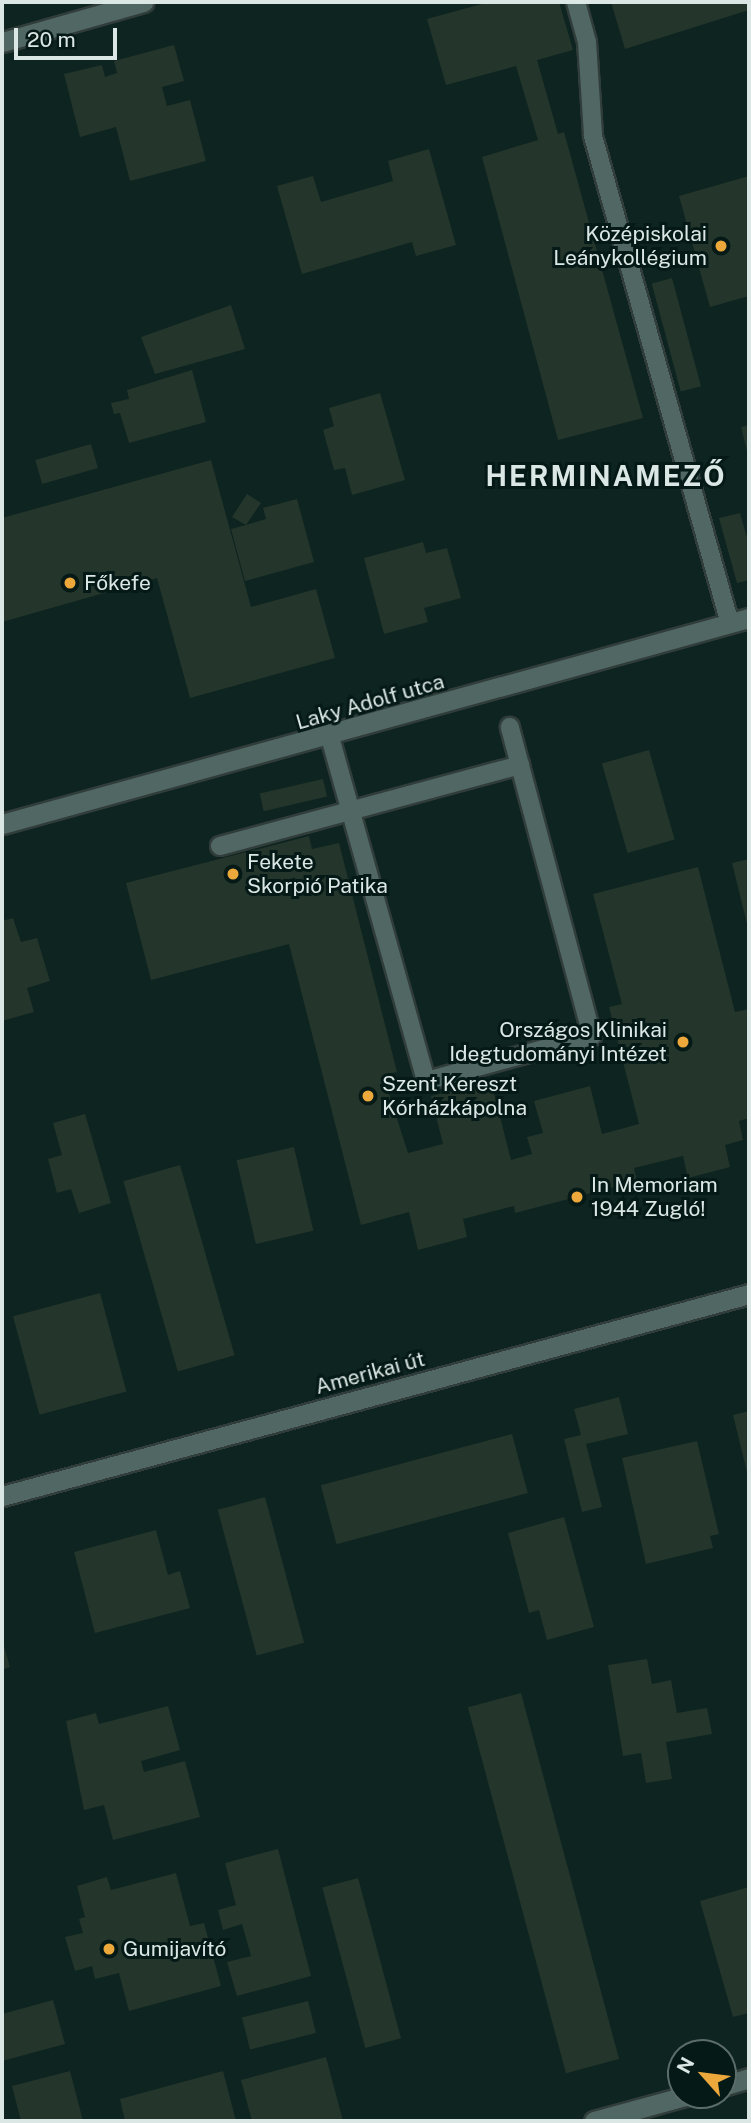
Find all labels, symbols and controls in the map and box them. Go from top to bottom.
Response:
scale bar [18,14,121,58]
text: 20 m [27,27,76,52]
place label: Középiskolai Leánykollégium [553,221,707,271]
marker: Középiskolai Leánykollégium [713,238,729,254]
district label: HERMINAMEZŐ [487,459,725,493]
place label: Főkefe [84,570,151,596]
marker: Főkefe [62,575,78,591]
street label: Laky Adolf utca [293,669,447,735]
place label: Fekete Skorpió Patika [247,849,388,899]
marker: Fekete Skorpió Patika [225,866,241,882]
place label: Országos Klinikai Idegtudományi Intézet [449,1017,667,1067]
marker: Országos Klinikai Idegtudományi Intézet [673,1032,693,1052]
place label: Szent Kereszt Kórházkápolna [382,1071,527,1121]
marker: Szent Kereszt Kórházkápolna [360,1088,376,1104]
place label: In Memoriam 1944 Zugló! [591,1172,718,1222]
marker: In Memoriam 1944 Zugló! [569,1189,585,1205]
street label: Amerikai út [313,1346,427,1400]
place label: Gumijavító [123,1936,226,1962]
marker: Gumijavító [101,1941,117,1957]
north arrow [667,2039,737,2109]
text: N [672,2053,698,2077]

